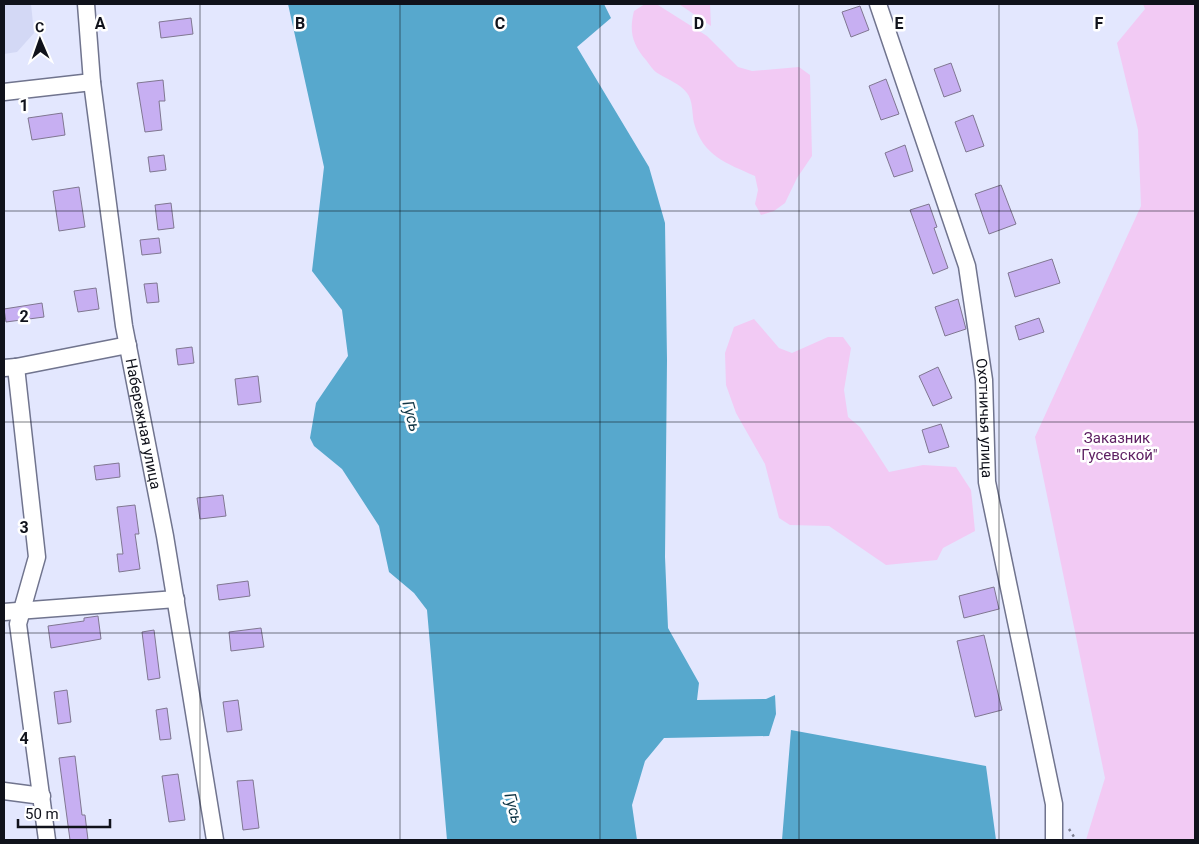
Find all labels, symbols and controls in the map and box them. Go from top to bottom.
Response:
text: A [95,14,106,33]
text: B [295,14,305,33]
text: C [495,14,505,33]
text: D [694,14,704,33]
text: E [895,14,904,33]
text: F [1095,14,1104,33]
north arrow [15,15,65,65]
text: С [35,19,44,35]
text: 1 [19,96,29,115]
text: 2 [19,307,29,326]
street label: Набережная улица [122,357,165,491]
street label: Охотничья улица [972,357,996,478]
water label: Гусь [398,399,425,434]
park label: Заказник "Гусевской" [1076,429,1158,464]
text: 3 [19,518,29,537]
text: 4 [19,729,29,748]
water label: Гусь [500,791,527,826]
scale bar [18,796,110,828]
text: 50 m [25,805,59,823]

